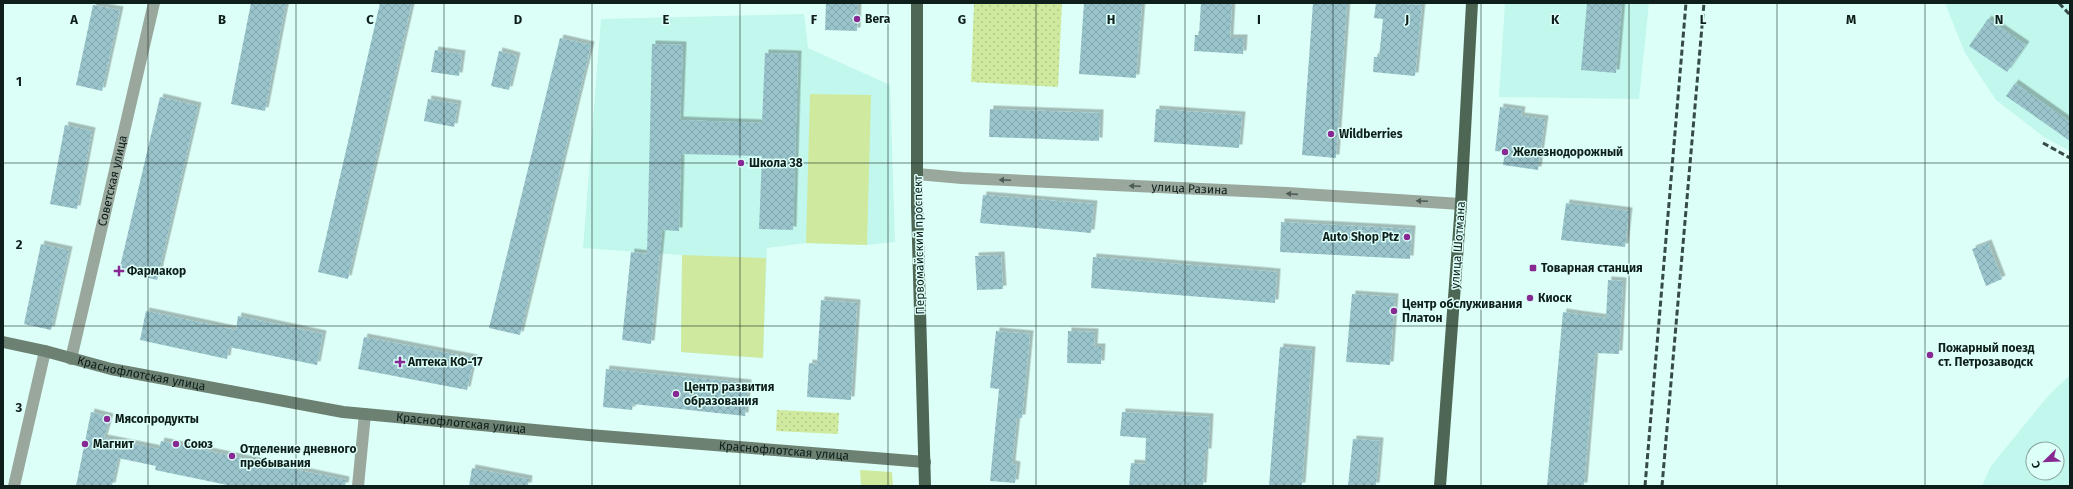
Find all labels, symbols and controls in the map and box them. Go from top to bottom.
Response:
text: A [69,12,78,27]
text: B [218,12,226,27]
text: C [366,12,374,27]
text: D [514,12,523,27]
text: E [663,12,670,27]
text: F [811,12,818,27]
place label: Вега [865,12,891,26]
text: G [958,12,966,27]
text: H [1107,12,1115,27]
text: I [1257,12,1261,27]
text: J [1404,12,1409,27]
text: K [1551,12,1560,27]
text: L [1700,12,1707,27]
text: M [1846,12,1856,27]
text: N [1995,12,2003,27]
marker: Вега [852,14,862,24]
text: 1 [16,74,22,89]
place label: Wildberries [1339,127,1403,141]
marker: Wildberries [1326,129,1336,139]
street label: Советская улица [95,134,130,228]
place label: Железнодорожный [1512,145,1623,159]
marker: Железнодорожный [1500,147,1510,157]
place label: Школа 38 [749,156,803,170]
marker: Школа 38 [736,158,746,168]
street label: Первомайский проспект [911,175,927,315]
one-way arrow [998,177,1011,183]
street label: улица Разина [1151,180,1228,197]
one-way arrow [1129,182,1141,189]
one-way arrow [1286,190,1298,197]
one-way arrow [1415,198,1428,204]
street label: улица Шотмана [1448,201,1468,289]
place label: Auto Shop Ptz [1322,230,1399,244]
marker: Auto Shop Ptz [1402,232,1412,242]
text: 2 [16,237,23,252]
place label: Товарная станция [1541,261,1643,275]
marker: Товарная станция [1528,263,1538,273]
place label: Фармакор [127,264,186,278]
marker: Фармакор [114,266,124,276]
place label: Киоск [1538,291,1572,305]
marker: Киоск [1525,293,1535,303]
place label: Центр обслуживания Платон [1402,297,1522,325]
marker: Центр обслуживания Платон [1389,306,1399,316]
place label: Пожарный поезд ст. Петрозаводск [1938,341,2035,369]
marker: Пожарный поезд ст. Петрозаводск [1925,350,1935,360]
street label: Краснофлотская улица [76,353,207,393]
place label: Аптека КФ-17 [407,355,483,369]
marker: Аптека КФ-17 [395,357,405,367]
place label: Центр развития образования [684,380,774,408]
marker: Центр развития образования [671,389,681,399]
text: 3 [15,400,23,415]
street label: Краснофлотская улица [396,410,527,436]
place label: Мясопродукты [115,412,199,426]
marker: Мясопродукты [102,414,112,424]
place label: Магнит [93,437,134,451]
place label: Союз [184,437,213,451]
street label: Краснофлотская улица [718,438,850,463]
marker: Магнит [80,439,90,449]
marker: Союз [171,439,181,449]
north arrow [2025,441,2065,481]
place label: Отделение дневного пребывания [240,442,356,470]
marker: Отделение дневного пребывания [227,451,237,461]
text: С [2029,459,2043,470]

